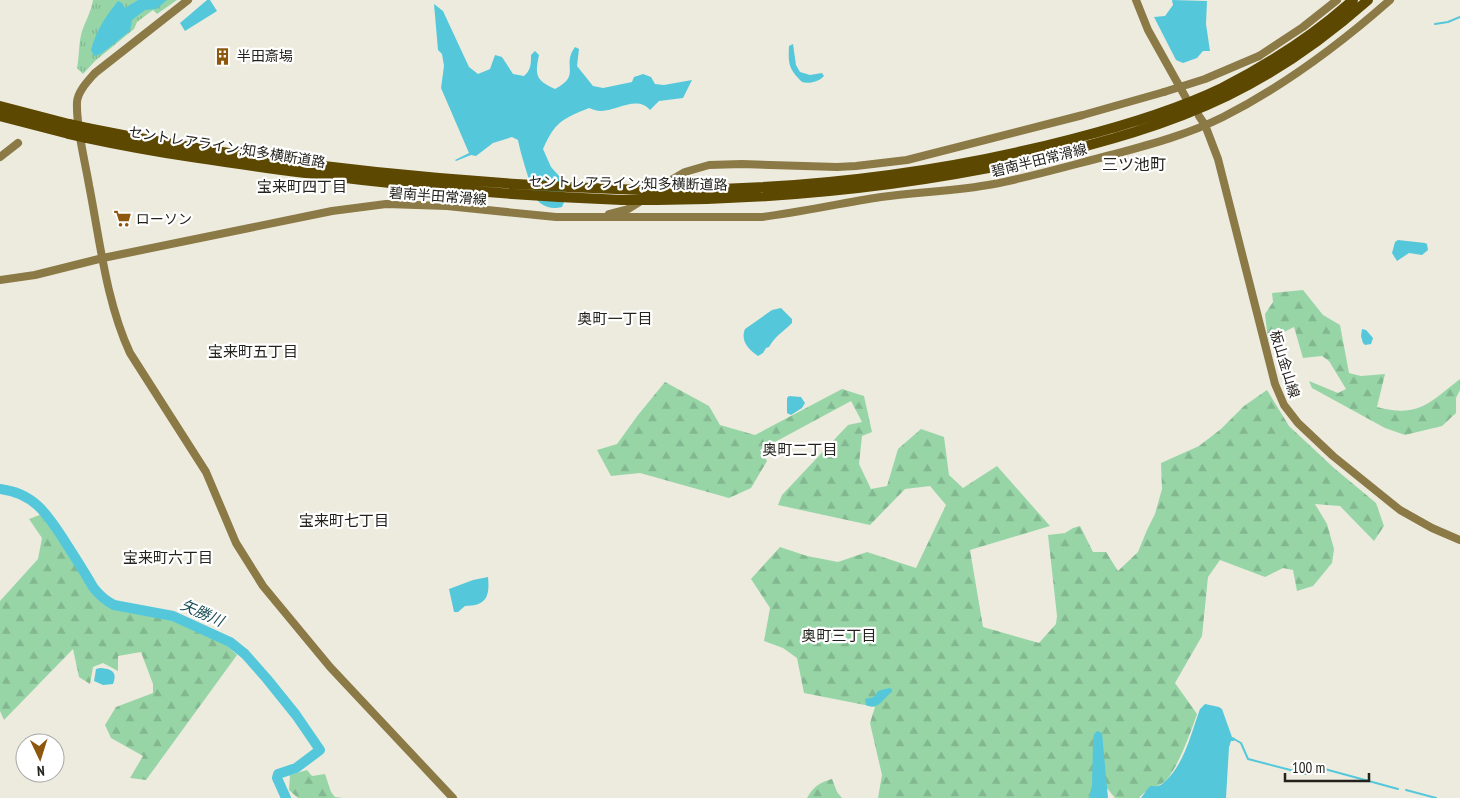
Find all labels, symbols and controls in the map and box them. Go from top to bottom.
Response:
building icon: 半田斎場 [213,46,233,66]
place label: 半田斎場 [237,47,293,65]
street label: セントレアライン;知多横断道路 [127,123,327,171]
street label: 碧南半田常滑線 [989,139,1089,181]
district label: 三ツ池町 [1102,154,1166,174]
street label: セントレアライン;知多横断道路 [528,172,728,194]
district label: 宝来町四丁目 [257,177,347,196]
street label: 碧南半田常滑線 [388,184,488,208]
supermarket icon: ローソン [112,209,132,229]
place label: ローソン [136,210,192,228]
district label: 奥町一丁目 [577,309,653,328]
street label: 板山金山線 [1266,328,1304,400]
district label: 宝来町五丁目 [208,342,298,361]
district label: 奥町二丁目 [762,440,838,459]
district label: 宝来町七丁目 [299,511,389,530]
district label: 宝来町六丁目 [123,548,213,567]
water label: 矢勝川 [178,595,228,631]
district label: 奥町三丁目 [801,626,877,645]
north arrow [15,733,65,783]
scale bar [1285,750,1369,782]
text: 100 m [1292,758,1325,777]
text: N [37,762,45,780]

